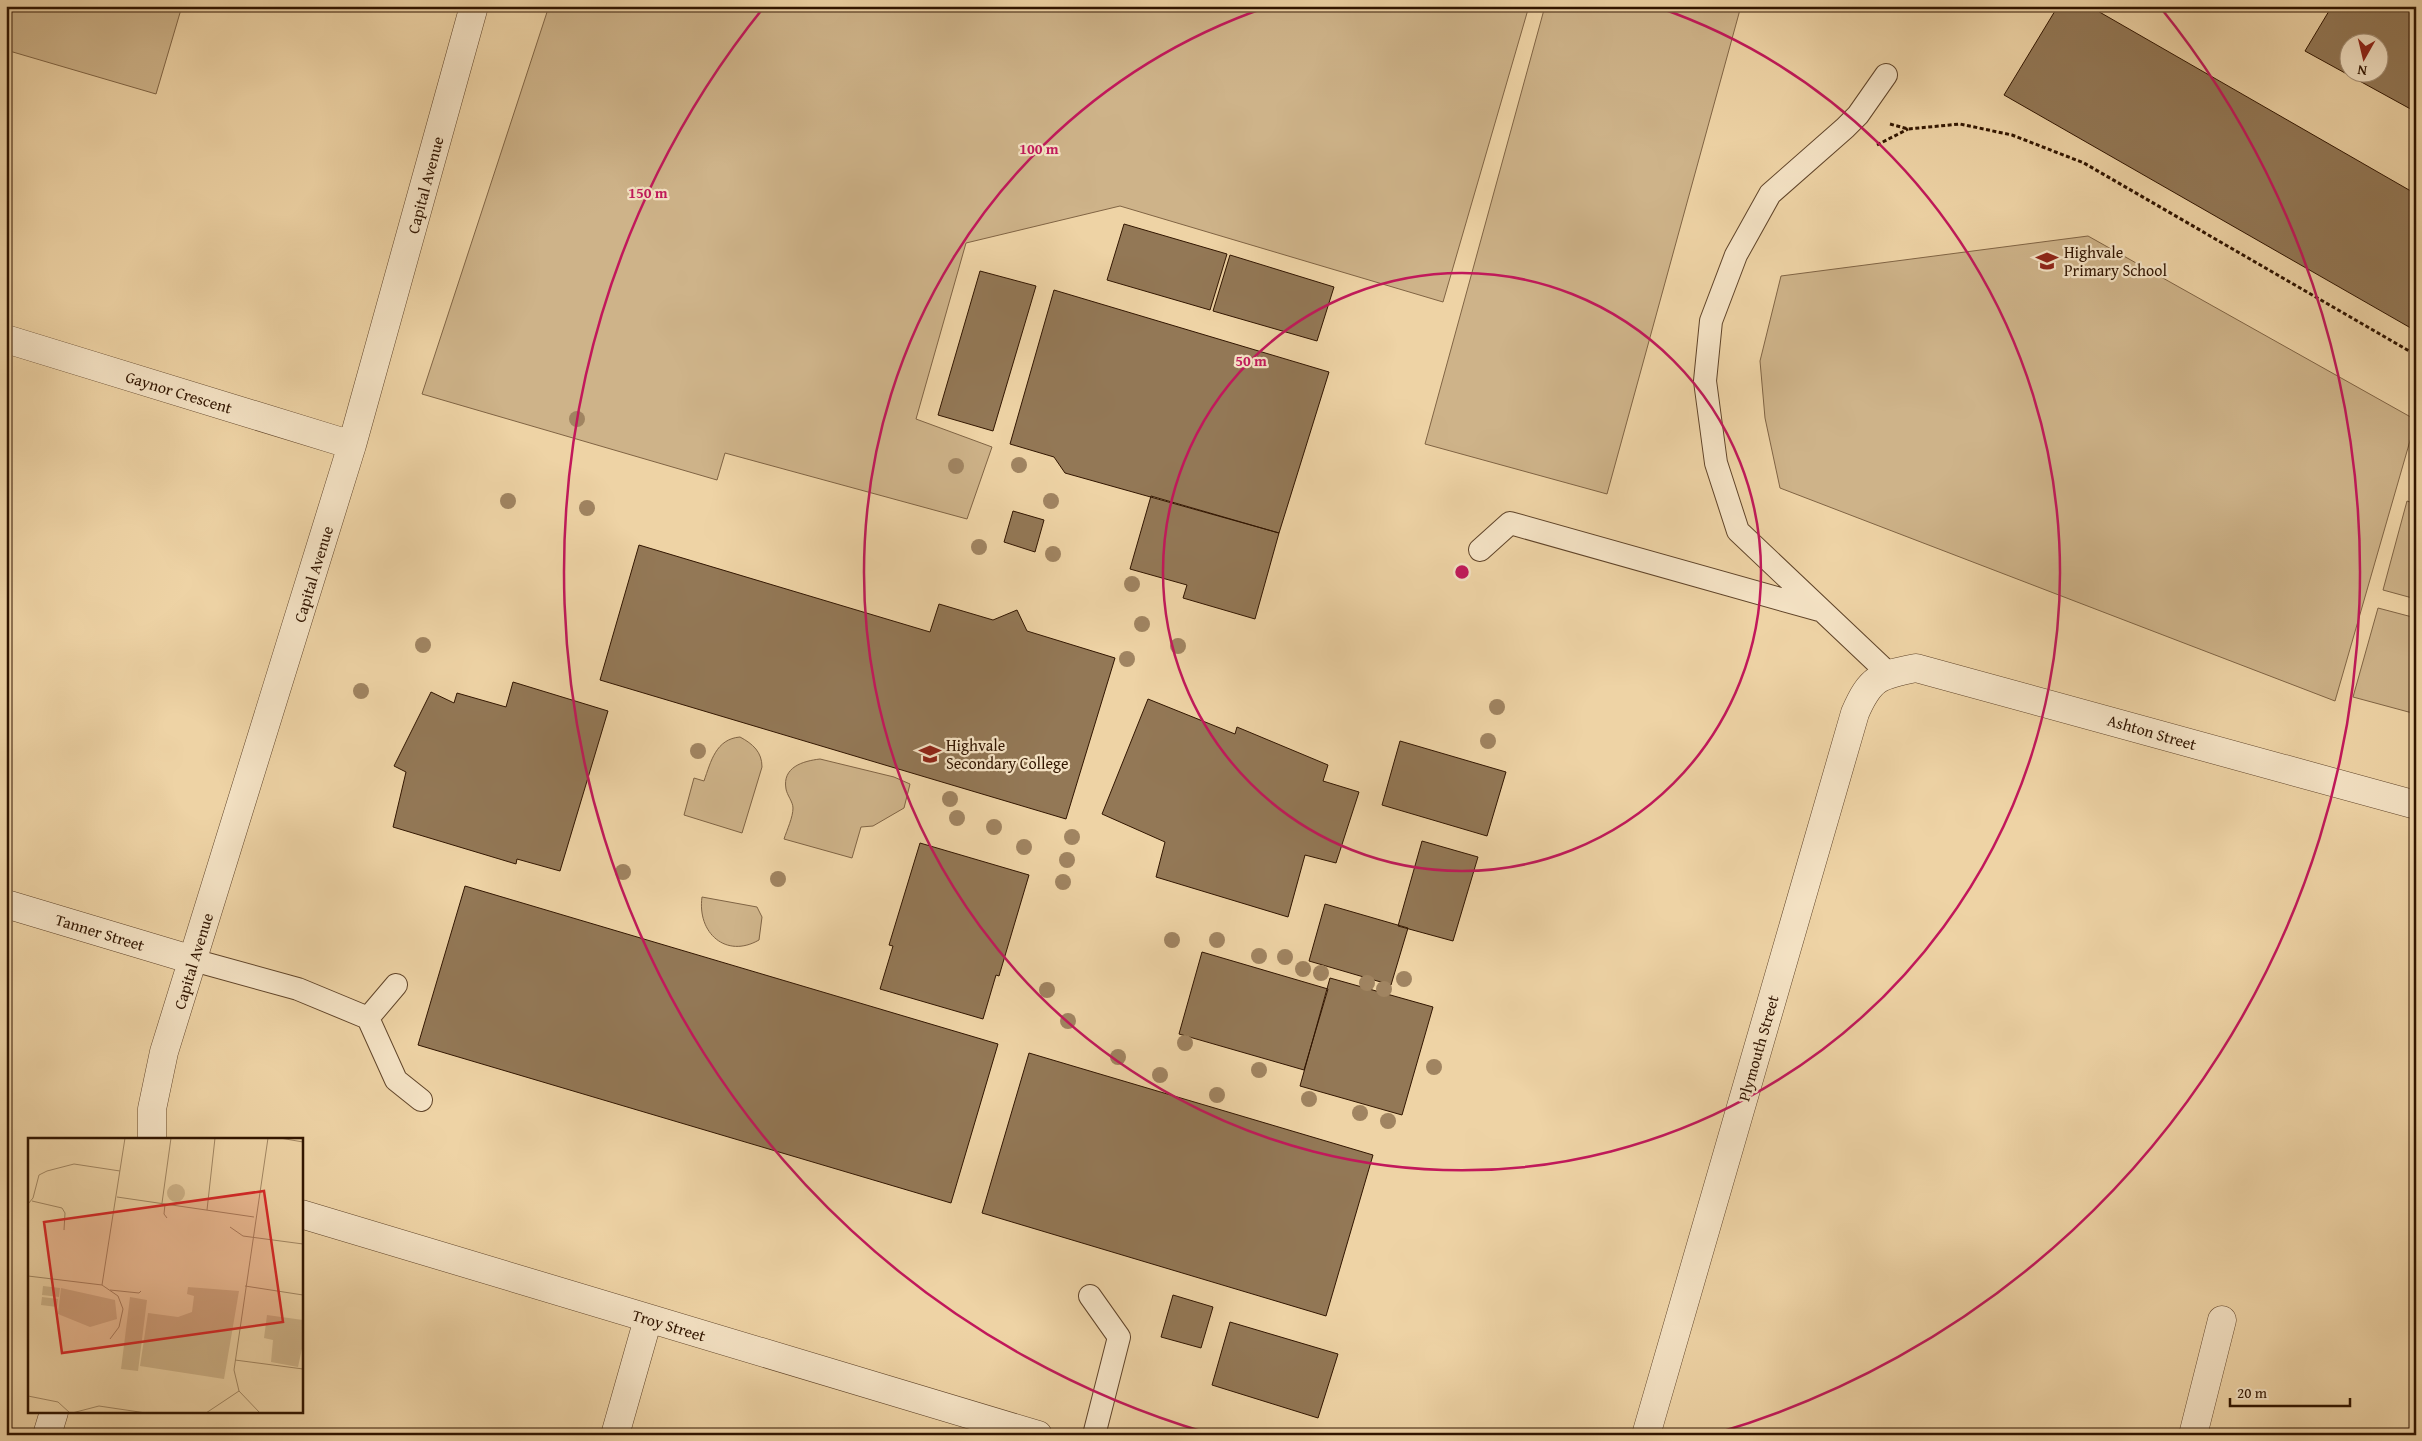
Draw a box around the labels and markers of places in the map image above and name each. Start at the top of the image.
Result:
place label: Highvale Primary School [2064,240,2167,282]
school or university icon: Highvale Primary School [2034,248,2060,274]
centre of rings [1453,563,1471,581]
place label: Highvale Secondary College [946,733,1069,775]
school or university icon: Highvale Secondary College [917,741,943,767]

